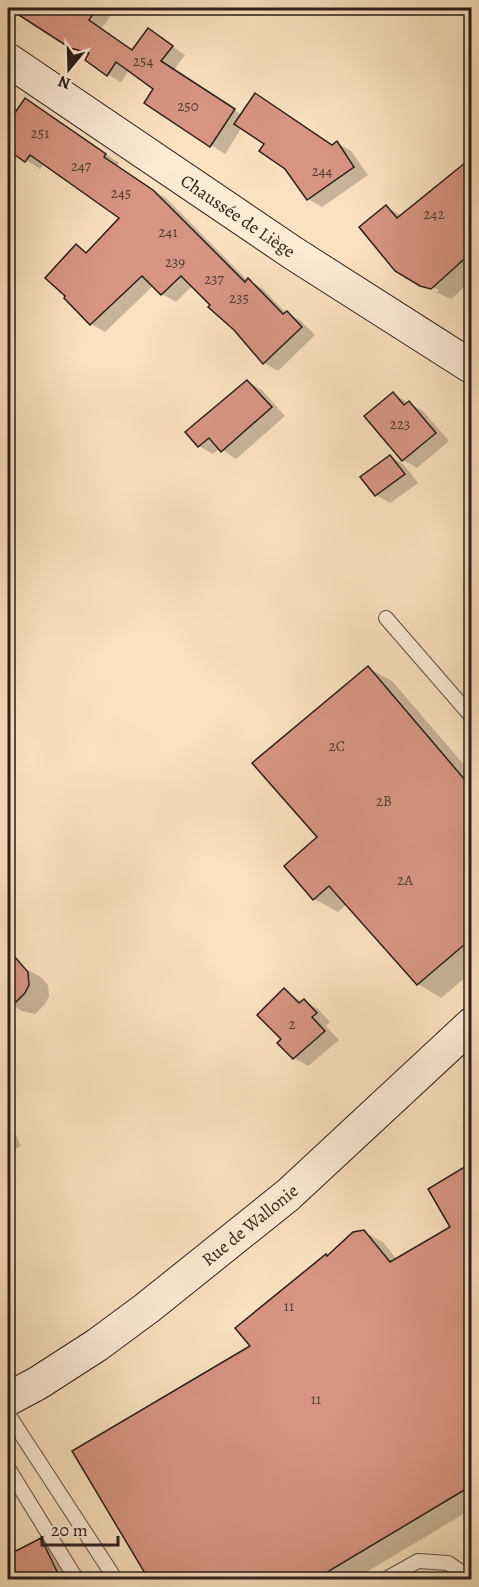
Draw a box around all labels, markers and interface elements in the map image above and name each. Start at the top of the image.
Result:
north arrow [39,39,99,99]
house number: 254 [133,51,153,71]
text: N [55,70,74,95]
house number: 250 [177,96,199,116]
house number: 251 [31,123,49,143]
house number: 247 [71,156,92,176]
house number: 244 [312,161,333,181]
street label: Chaussée de Liège [176,169,300,263]
house number: 245 [111,183,131,203]
house number: 242 [423,204,445,224]
house number: 241 [158,222,178,242]
house number: 239 [165,252,185,272]
house number: 237 [204,269,225,289]
house number: 235 [229,288,249,308]
house number: 223 [390,414,410,434]
house number: 2C [329,736,345,756]
house number: 2B [376,791,392,811]
house number: 2A [397,870,413,890]
house number: 2 [288,1014,296,1034]
street label: Rue de Wallonie [197,1179,303,1271]
house number: 11 [284,1296,294,1316]
house number: 11 [311,1389,321,1409]
scale bar [42,1509,118,1547]
text: 20 m [51,1518,88,1542]

